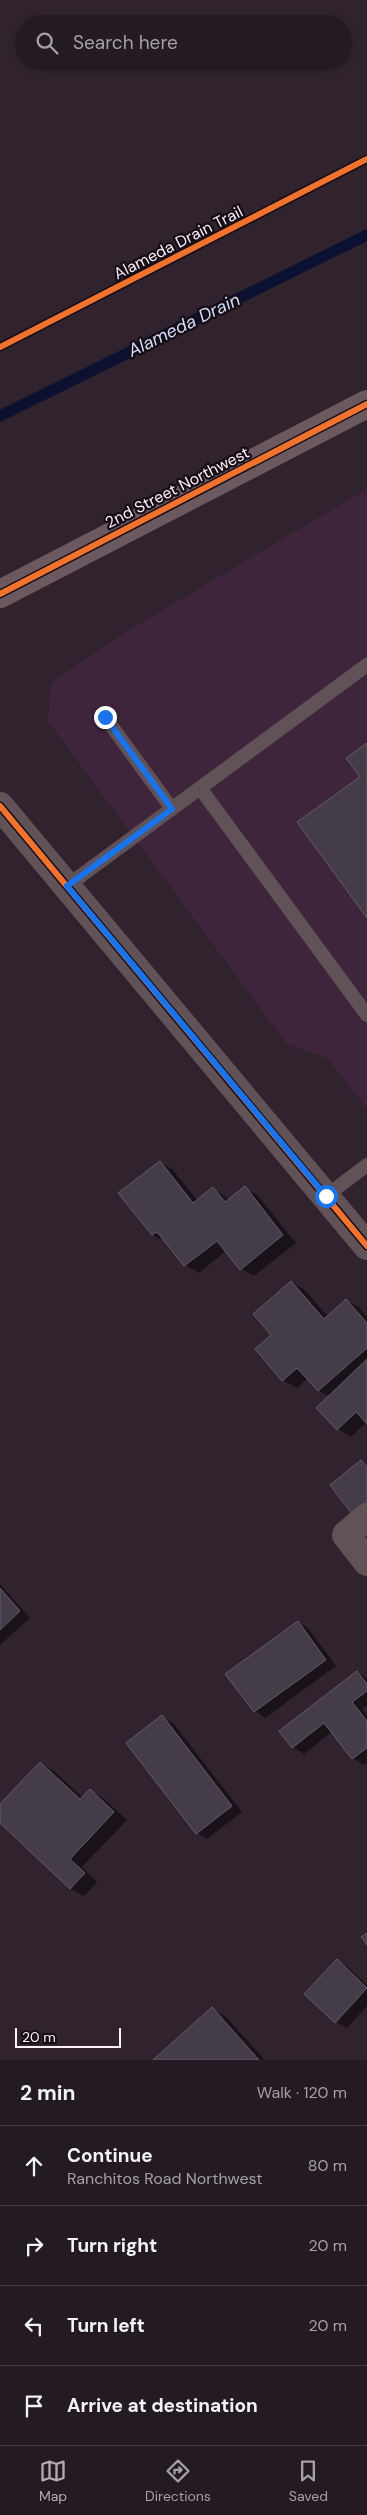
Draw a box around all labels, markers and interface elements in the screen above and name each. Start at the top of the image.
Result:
search box [15,15,352,70]
icon: search [33,29,61,57]
text: Search here [73,30,178,55]
street label: Alameda Drain Trail [110,201,246,284]
water label: Alameda Drain [123,287,244,363]
street label: 2nd Street Northwest [102,442,253,533]
route end [94,706,117,729]
route start [315,1185,338,1208]
scale bar [15,2025,121,2048]
text: 20 m [22,2028,56,2046]
text: 2 min [20,2079,76,2107]
text: Walk · 120 m [257,2082,347,2103]
text: Continue [67,2143,153,2168]
icon: ahead [20,2152,48,2180]
text: 80 m [308,2155,347,2176]
text: Ranchitos Road Northwest [67,2168,263,2189]
icon: right [20,2232,48,2260]
text: Turn right [67,2233,157,2258]
text: 20 m [308,2235,347,2256]
icon: left [20,2312,48,2340]
text: Turn left [67,2313,145,2338]
text: 20 m [308,2315,347,2336]
icon: arrive [20,2392,48,2420]
text: Arrive at destination [67,2393,258,2418]
tab: Map [39,2457,67,2505]
tab: Directions [145,2457,211,2505]
tab: Saved [289,2457,328,2505]

